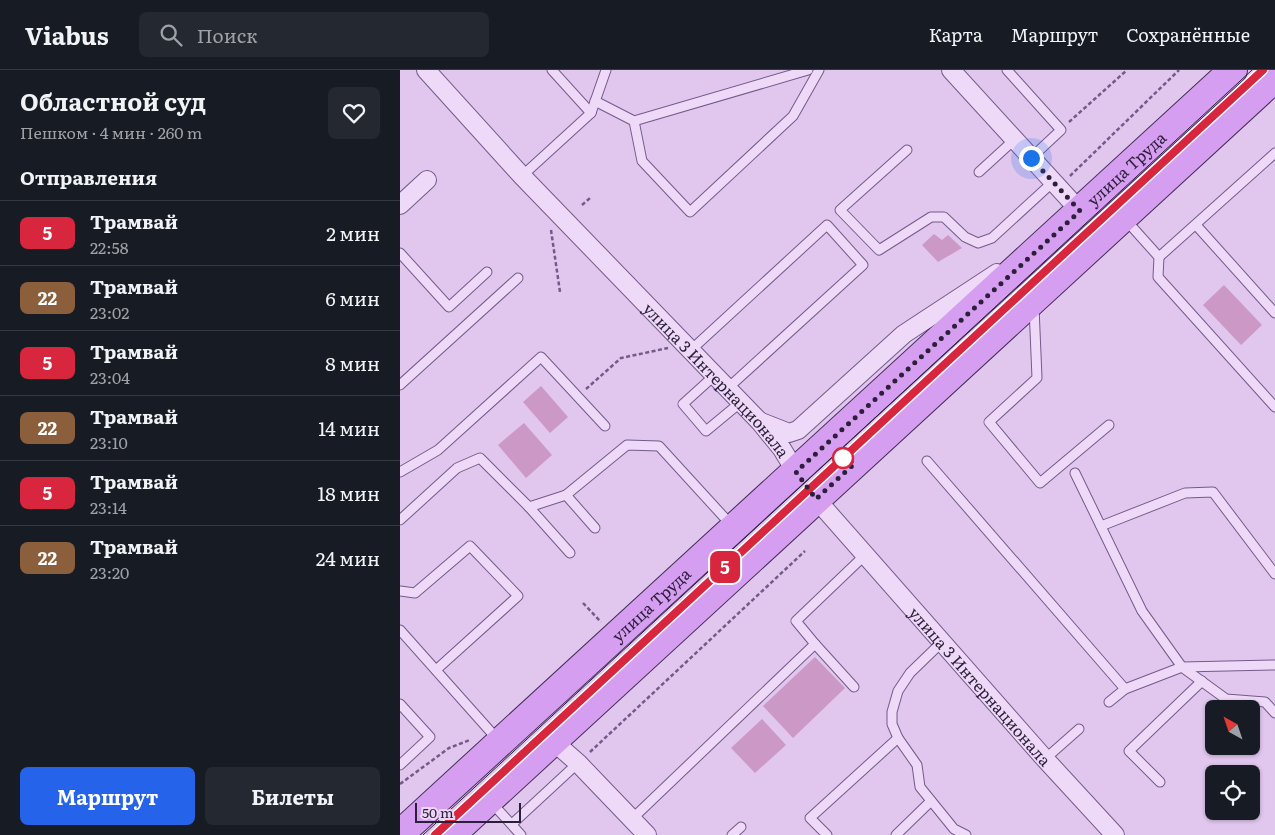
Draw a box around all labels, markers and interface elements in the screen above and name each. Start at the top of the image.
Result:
search box [139,12,489,57]
text: Viabus [25,17,109,52]
icon: search [157,21,185,49]
text: Поиск [197,21,257,49]
text: Карта [929,21,983,48]
text: Маршрут [1011,21,1098,48]
text: Сохранённые [1126,21,1250,48]
text: Областной суд [20,83,206,118]
button: heart [328,87,380,139]
text: Пешком · 4 мин · 260 m [20,120,202,144]
street label: улица Труда [1081,125,1171,211]
your location [1019,146,1044,171]
text: Отправления [20,163,157,191]
text: Трамвай [90,207,178,235]
text: 5 [43,219,52,246]
text: 2 мин [326,219,380,247]
text: 22:58 [90,235,129,259]
text: Трамвай [90,272,178,300]
text: 22 [38,284,57,311]
text: 6 мин [326,284,380,312]
street label: улица 3 Интернационала [638,297,796,462]
text: 23:02 [90,300,129,324]
text: Трамвай [90,337,178,365]
text: 5 [43,349,52,376]
text: 8 мин [325,349,380,377]
text: 23:04 [90,365,130,389]
text: Трамвай [90,402,178,430]
text: 22 [38,414,57,441]
text: 14 мин [318,414,380,442]
text: 23:10 [90,430,128,454]
unlabelled marker [832,447,854,469]
text: Трамвай [90,467,178,495]
text: 5 [43,479,52,506]
text: 18 мин [318,479,380,507]
text: 23:14 [90,495,127,519]
text: Трамвай [90,532,178,560]
text: 22 [38,544,57,571]
text: 24 мин [316,544,380,572]
line badge: 5 [709,551,741,583]
text: 5 [720,553,730,580]
text: 23:20 [90,560,129,584]
street label: улица Труда [606,561,696,647]
street label: улица 3 Интернационала [904,601,1058,771]
north arrow [1205,700,1260,755]
map controls [1205,700,1260,820]
button: locate [1205,765,1260,820]
button: Маршрут [20,767,195,825]
button: Билеты [205,767,380,825]
scale bar [415,800,521,823]
text: 50 m [422,802,454,822]

